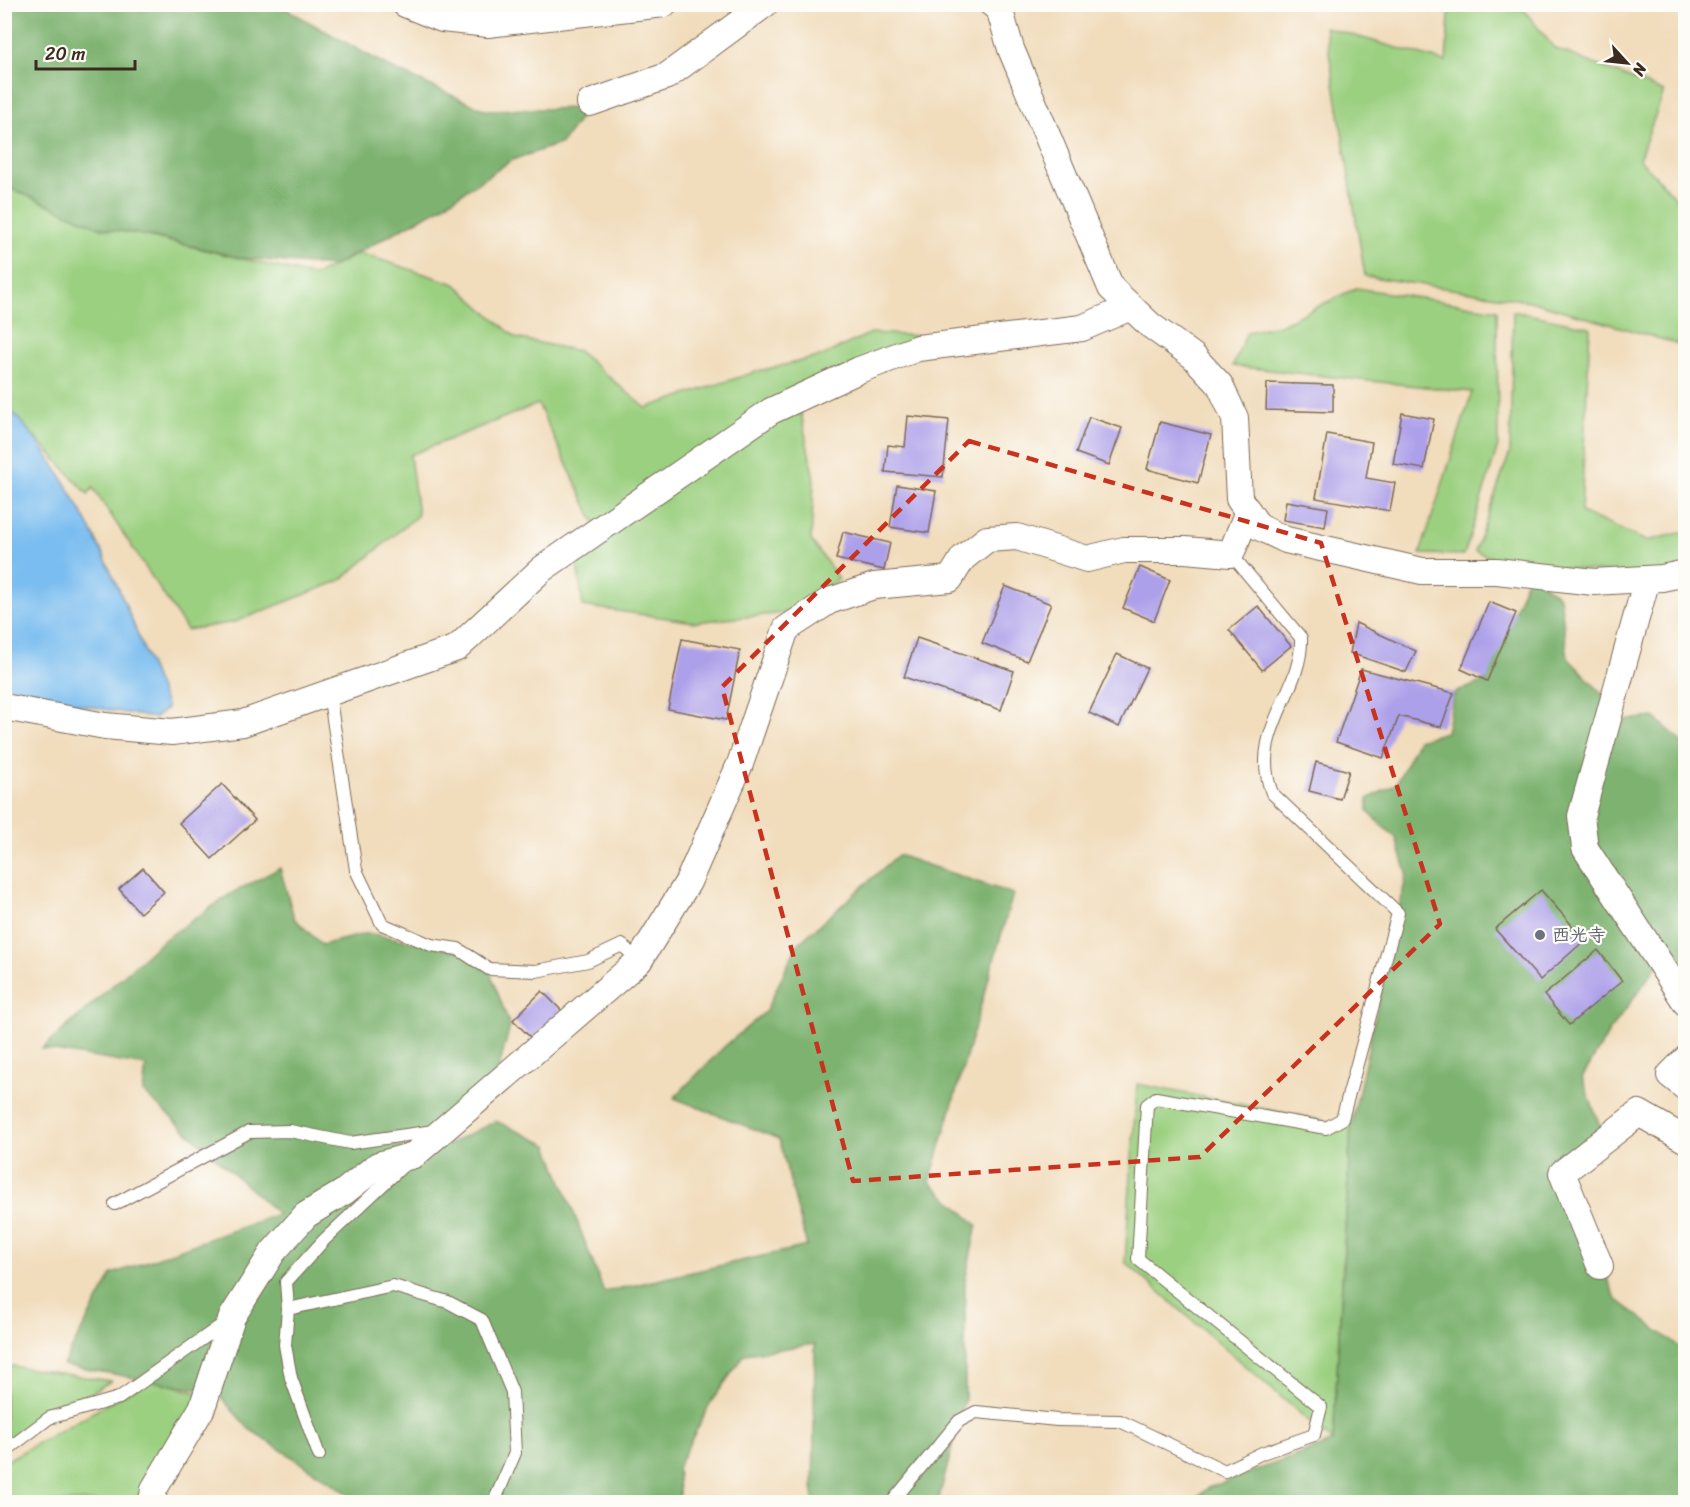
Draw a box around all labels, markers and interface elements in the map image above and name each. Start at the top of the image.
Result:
scale bar [36,33,135,71]
north arrow [1597,33,1657,93]
text: 20 m [45,38,85,70]
text: N [1624,57,1656,82]
place label: 西光寺 [1552,919,1606,951]
marker: 西光寺 [1533,928,1547,942]

